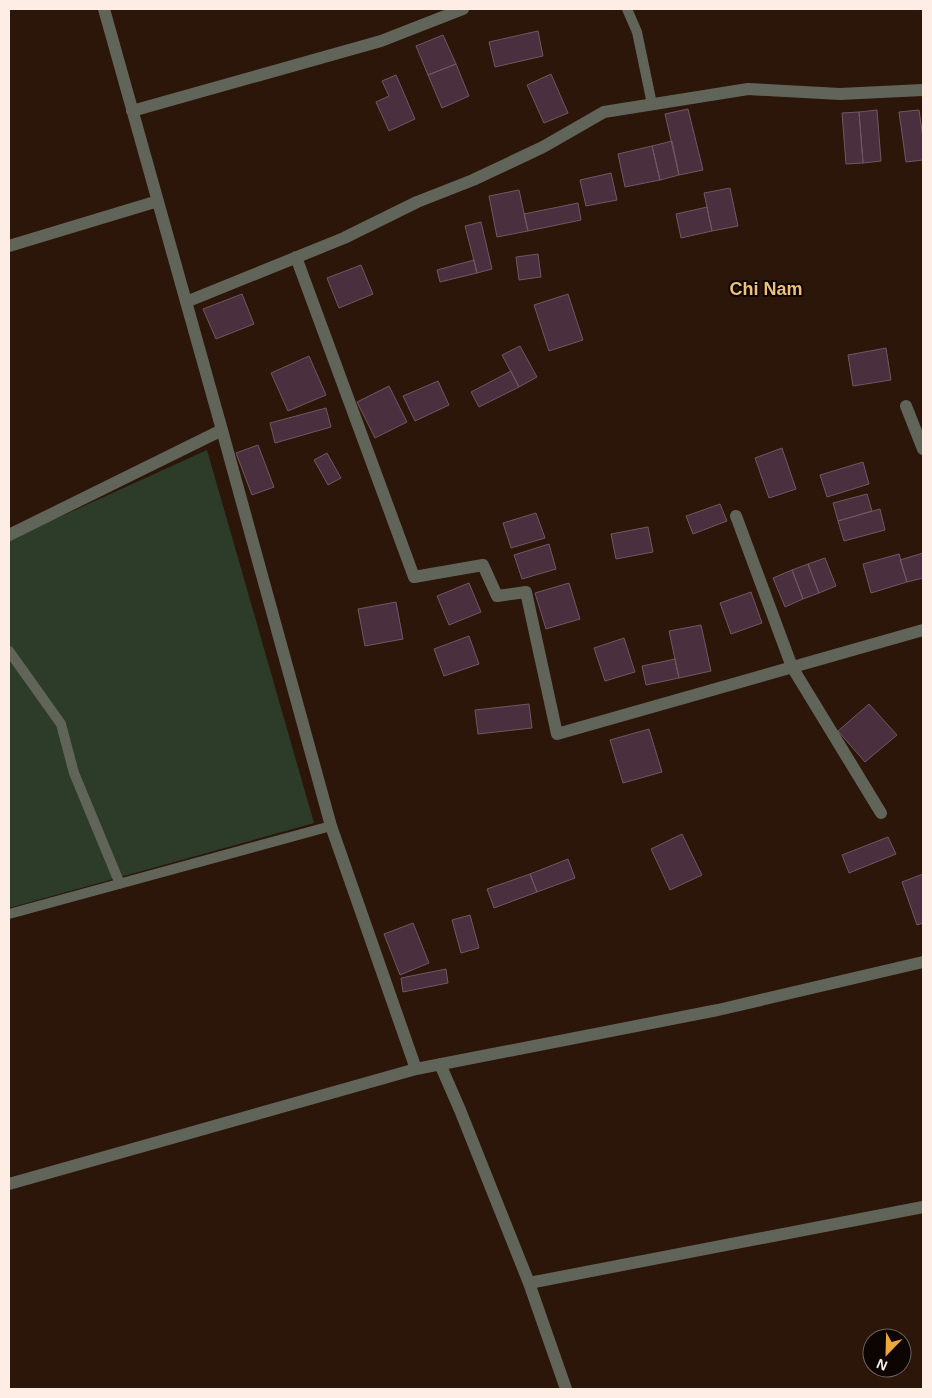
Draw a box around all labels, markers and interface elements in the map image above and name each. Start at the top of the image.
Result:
district label: Chi Nam [729,279,803,299]
north arrow [862,1328,912,1378]
text: N [874,1356,890,1374]

